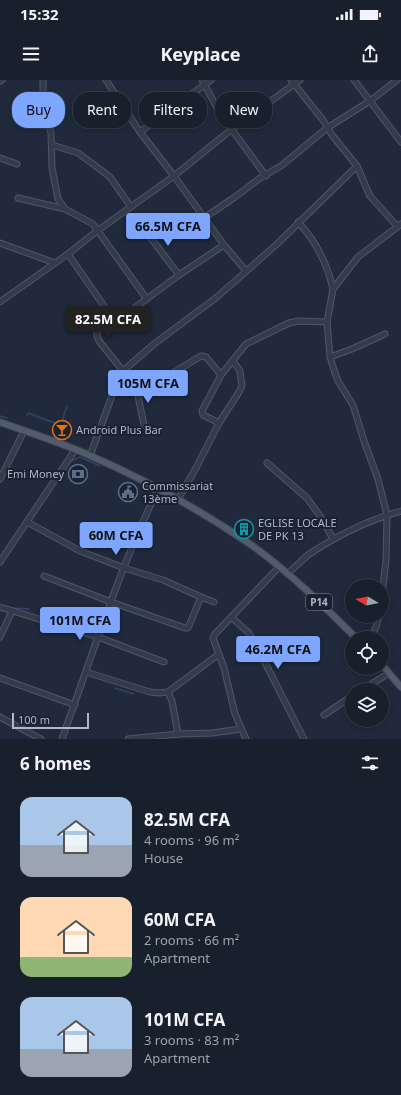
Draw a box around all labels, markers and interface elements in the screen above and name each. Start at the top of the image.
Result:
text: 15:32 [20,4,59,24]
text: Keyplace [160,42,241,66]
icon: menu [20,43,42,65]
icon: share [359,43,381,65]
chip: Buy [12,92,65,128]
chip: Rent [73,92,131,128]
chip: Filters [139,92,207,128]
chip: New [215,92,272,128]
pin: 66.5M CFA [122,213,214,247]
text: 66.5M CFA [135,217,201,235]
pin: 82.5M CFA [62,306,154,340]
text: 82.5M CFA [75,310,141,328]
pin: 105M CFA [107,370,189,404]
text: 105M CFA [117,374,179,392]
bar icon: Android Plus Bar [51,419,73,441]
place label: Android Plus Bar [76,422,163,437]
bank icon: Emi Money [67,463,89,485]
place label: Emi Money [7,466,64,481]
place label: Commissariat 13ème [142,478,213,506]
public building icon: Commissariat 13ème [117,481,139,503]
place label: EGLISE LOCALE DE PK 13 [258,515,337,543]
building icon: EGLISE LOCALE DE PK 13 [233,518,255,540]
pin: 60M CFA [79,522,153,556]
text: 60M CFA [89,526,143,544]
north arrow [345,579,389,623]
map controls [345,579,389,727]
road number: P14 [306,594,332,610]
pin: 101M CFA [39,607,121,641]
text: 101M CFA [49,611,111,629]
button: locate [345,631,389,675]
pin: 46.2M CFA [232,636,324,670]
text: 46.2M CFA [245,640,311,658]
button: layers [345,683,389,727]
scale bar [12,711,89,730]
text: 100 m [18,712,50,727]
text: 6 homes [20,752,91,775]
icon: filters [359,752,381,774]
text: 82.5M CFA [144,808,230,831]
icon: home [52,813,100,861]
text: 4 rooms · 96 m² [144,831,239,849]
text: House [144,849,183,867]
text: 60M CFA [144,908,216,931]
icon: home [52,913,100,961]
text: 2 rooms · 66 m² [144,931,239,949]
text: Apartment [144,949,210,967]
text: 101M CFA [144,1008,225,1031]
icon: home [52,1013,100,1061]
text: 3 rooms · 83 m² [144,1031,239,1049]
text: Apartment [144,1049,210,1067]

